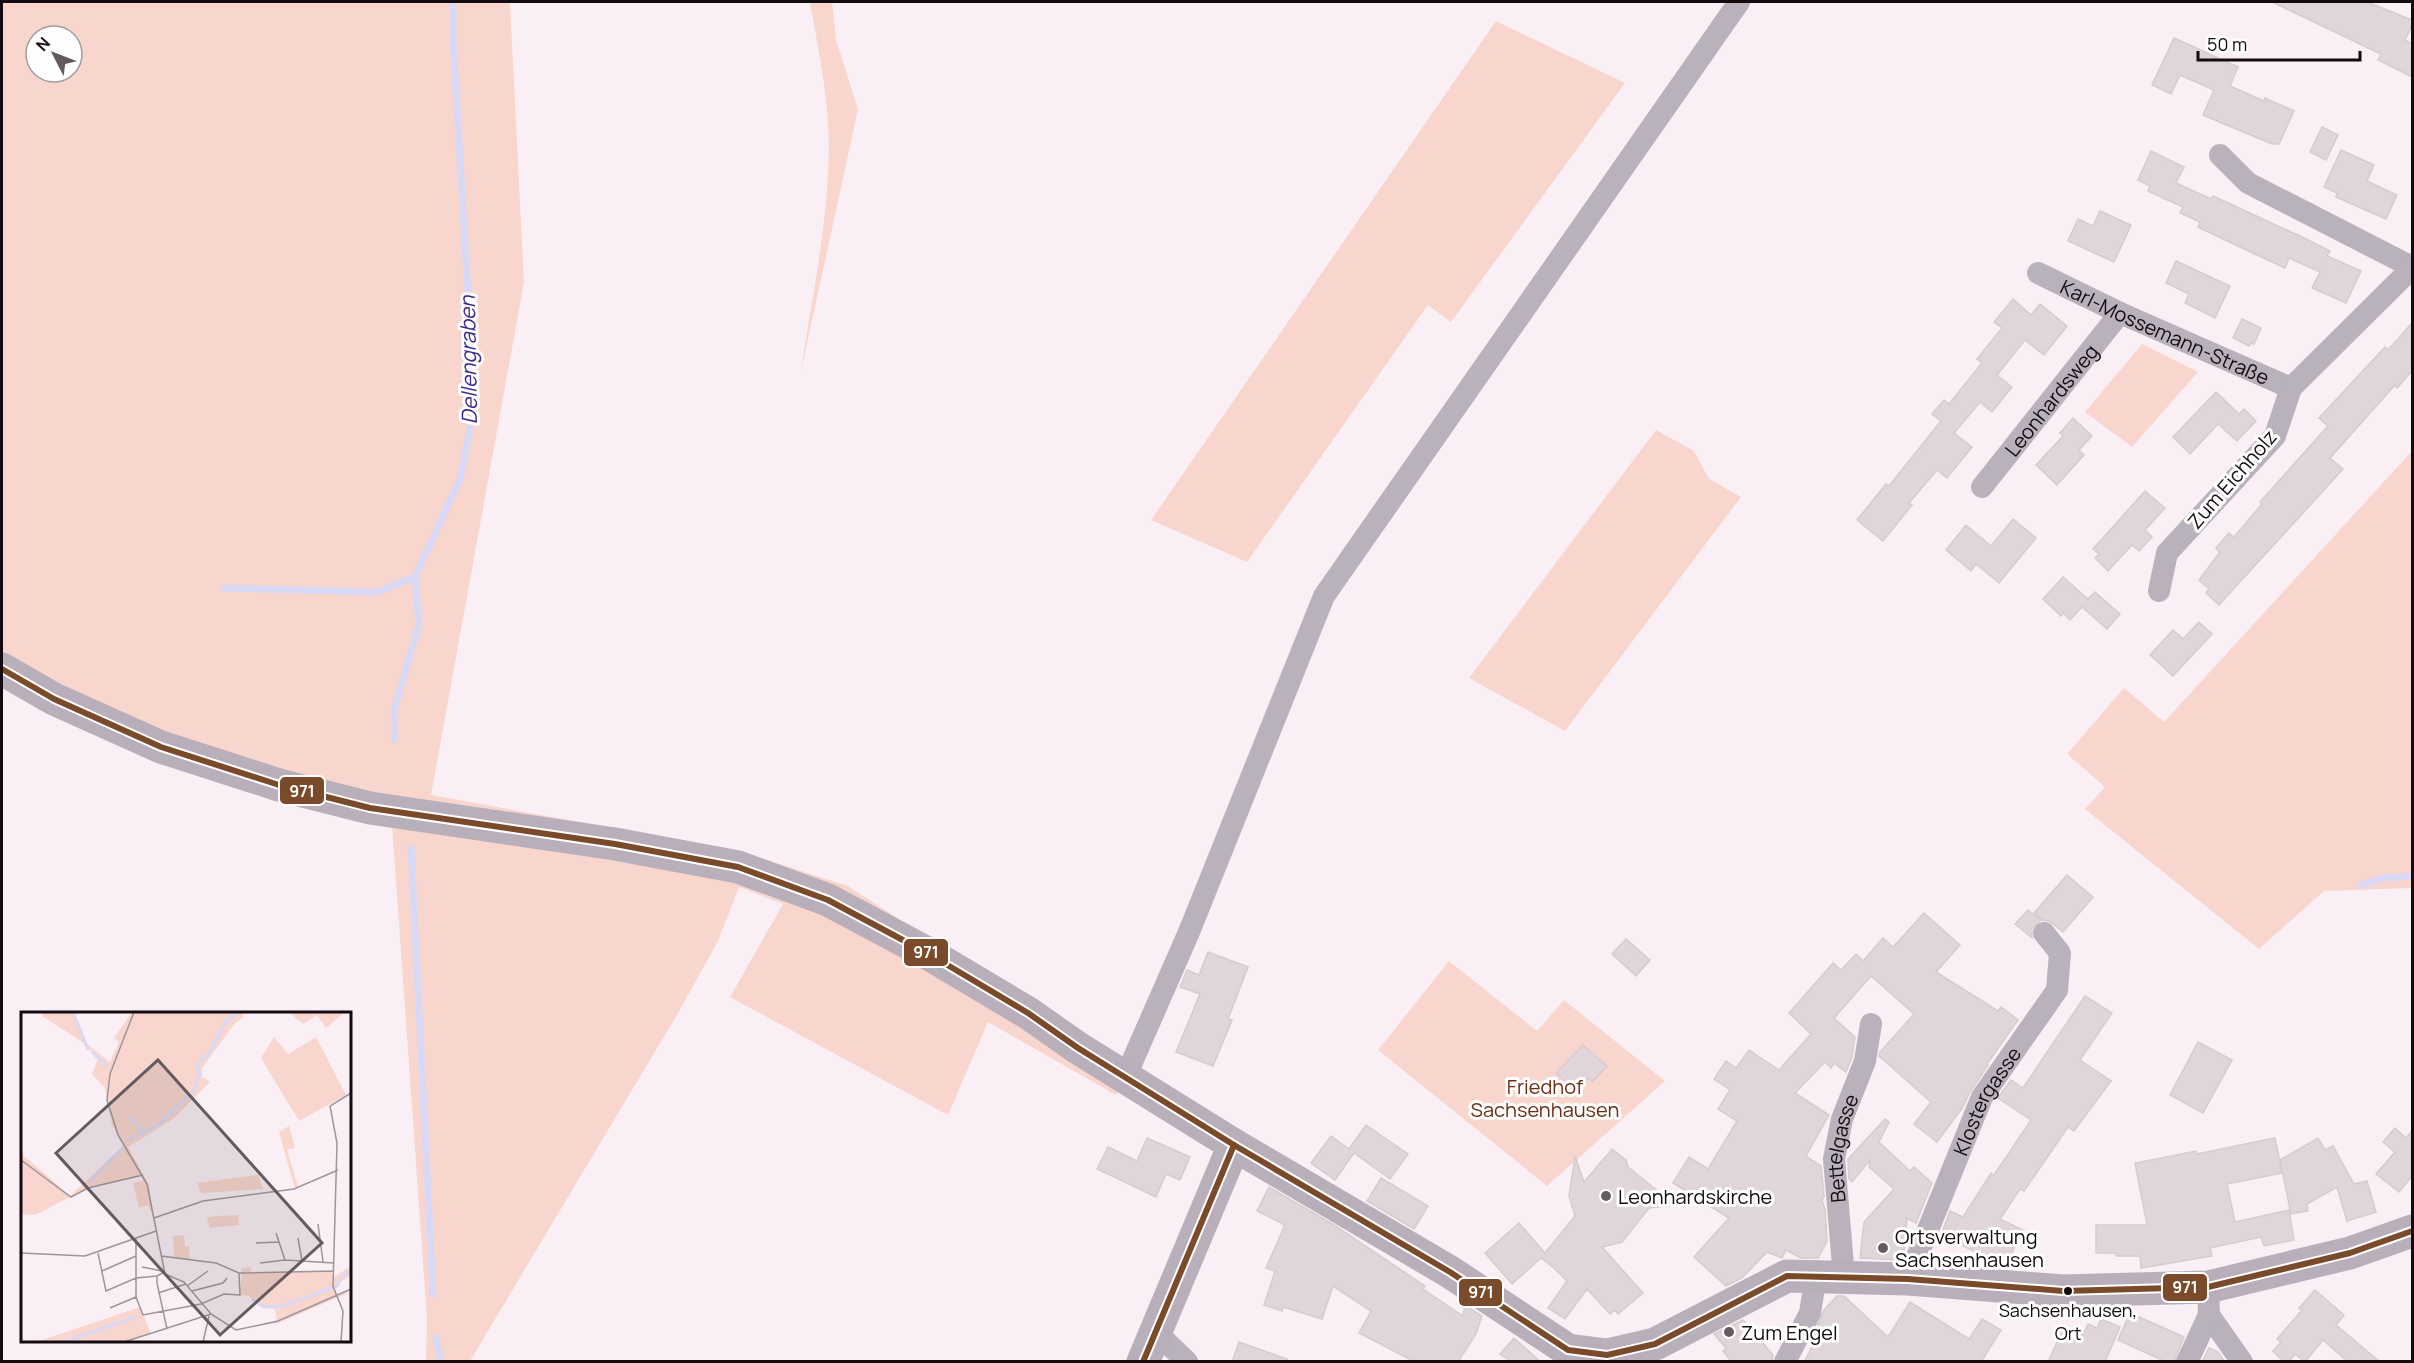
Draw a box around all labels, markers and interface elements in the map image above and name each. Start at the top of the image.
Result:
north arrow [24,24,84,84]
scale bar [2198,24,2360,62]
text: N [31,32,55,56]
text: 50 m [2207,32,2247,56]
street label: Karl-Mossemann-Straße [2056,273,2274,390]
water label: Dellengraben [453,294,483,425]
street label: Leonhardsweg [1998,338,2104,462]
street label: Zum Eichholz [2181,424,2283,534]
line badge: 971 [279,776,325,805]
text: 971 [289,780,315,802]
line badge: 971 [903,938,949,967]
text: 971 [913,941,939,963]
inset map [21,1012,351,1342]
street label: Klostergasse [1946,1041,2027,1159]
park label: Friedhof Sachsenhausen [1471,1073,1619,1123]
street label: Bettelgasse [1820,1090,1864,1204]
place label: Leonhardskirche [1618,1183,1772,1210]
marker: Leonhardskirche [1599,1189,1613,1203]
place label: Ortsverwaltung Sachsenhausen [1895,1223,2044,1273]
marker: Ortsverwaltung Sachsenhausen [1876,1241,1890,1255]
line badge: 971 [2162,1273,2208,1302]
text: 971 [2172,1276,2198,1298]
line badge: 971 [1458,1278,1503,1307]
text: 971 [1468,1281,1494,1303]
marker: Sachsenhausen, Ort [2062,1285,2074,1297]
place label: Sachsenhausen, Ort [1999,1298,2137,1345]
place label: Zum Engel [1741,1319,1838,1346]
marker: Zum Engel [1722,1325,1736,1339]

